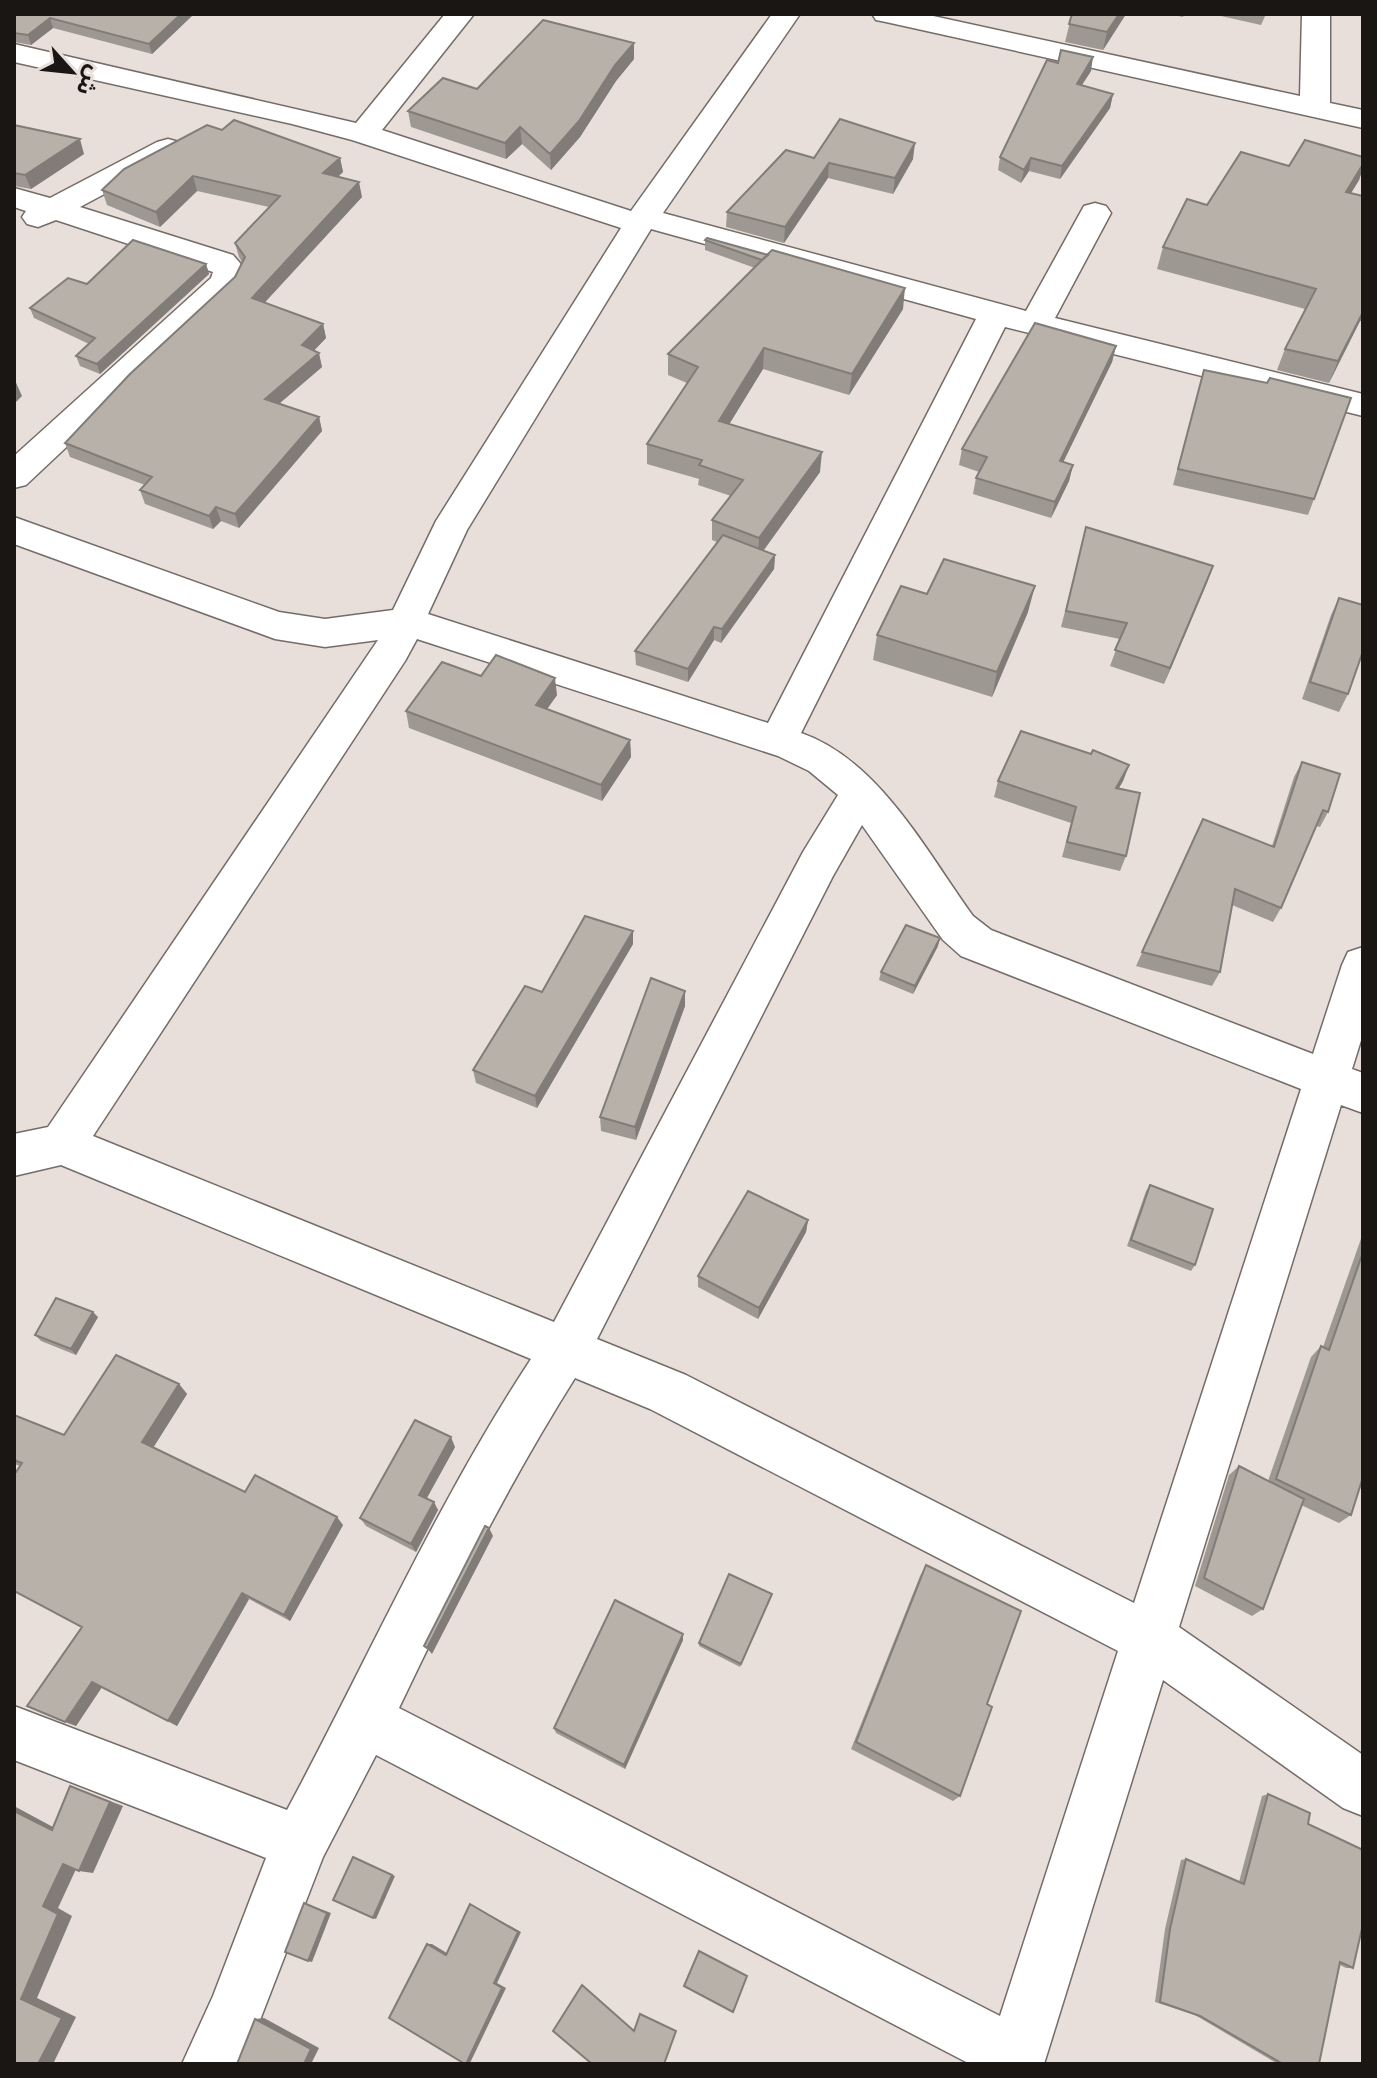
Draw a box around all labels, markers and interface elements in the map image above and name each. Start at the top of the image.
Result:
north arrow [32,32,112,112]
text: ش [71,61,108,100]

